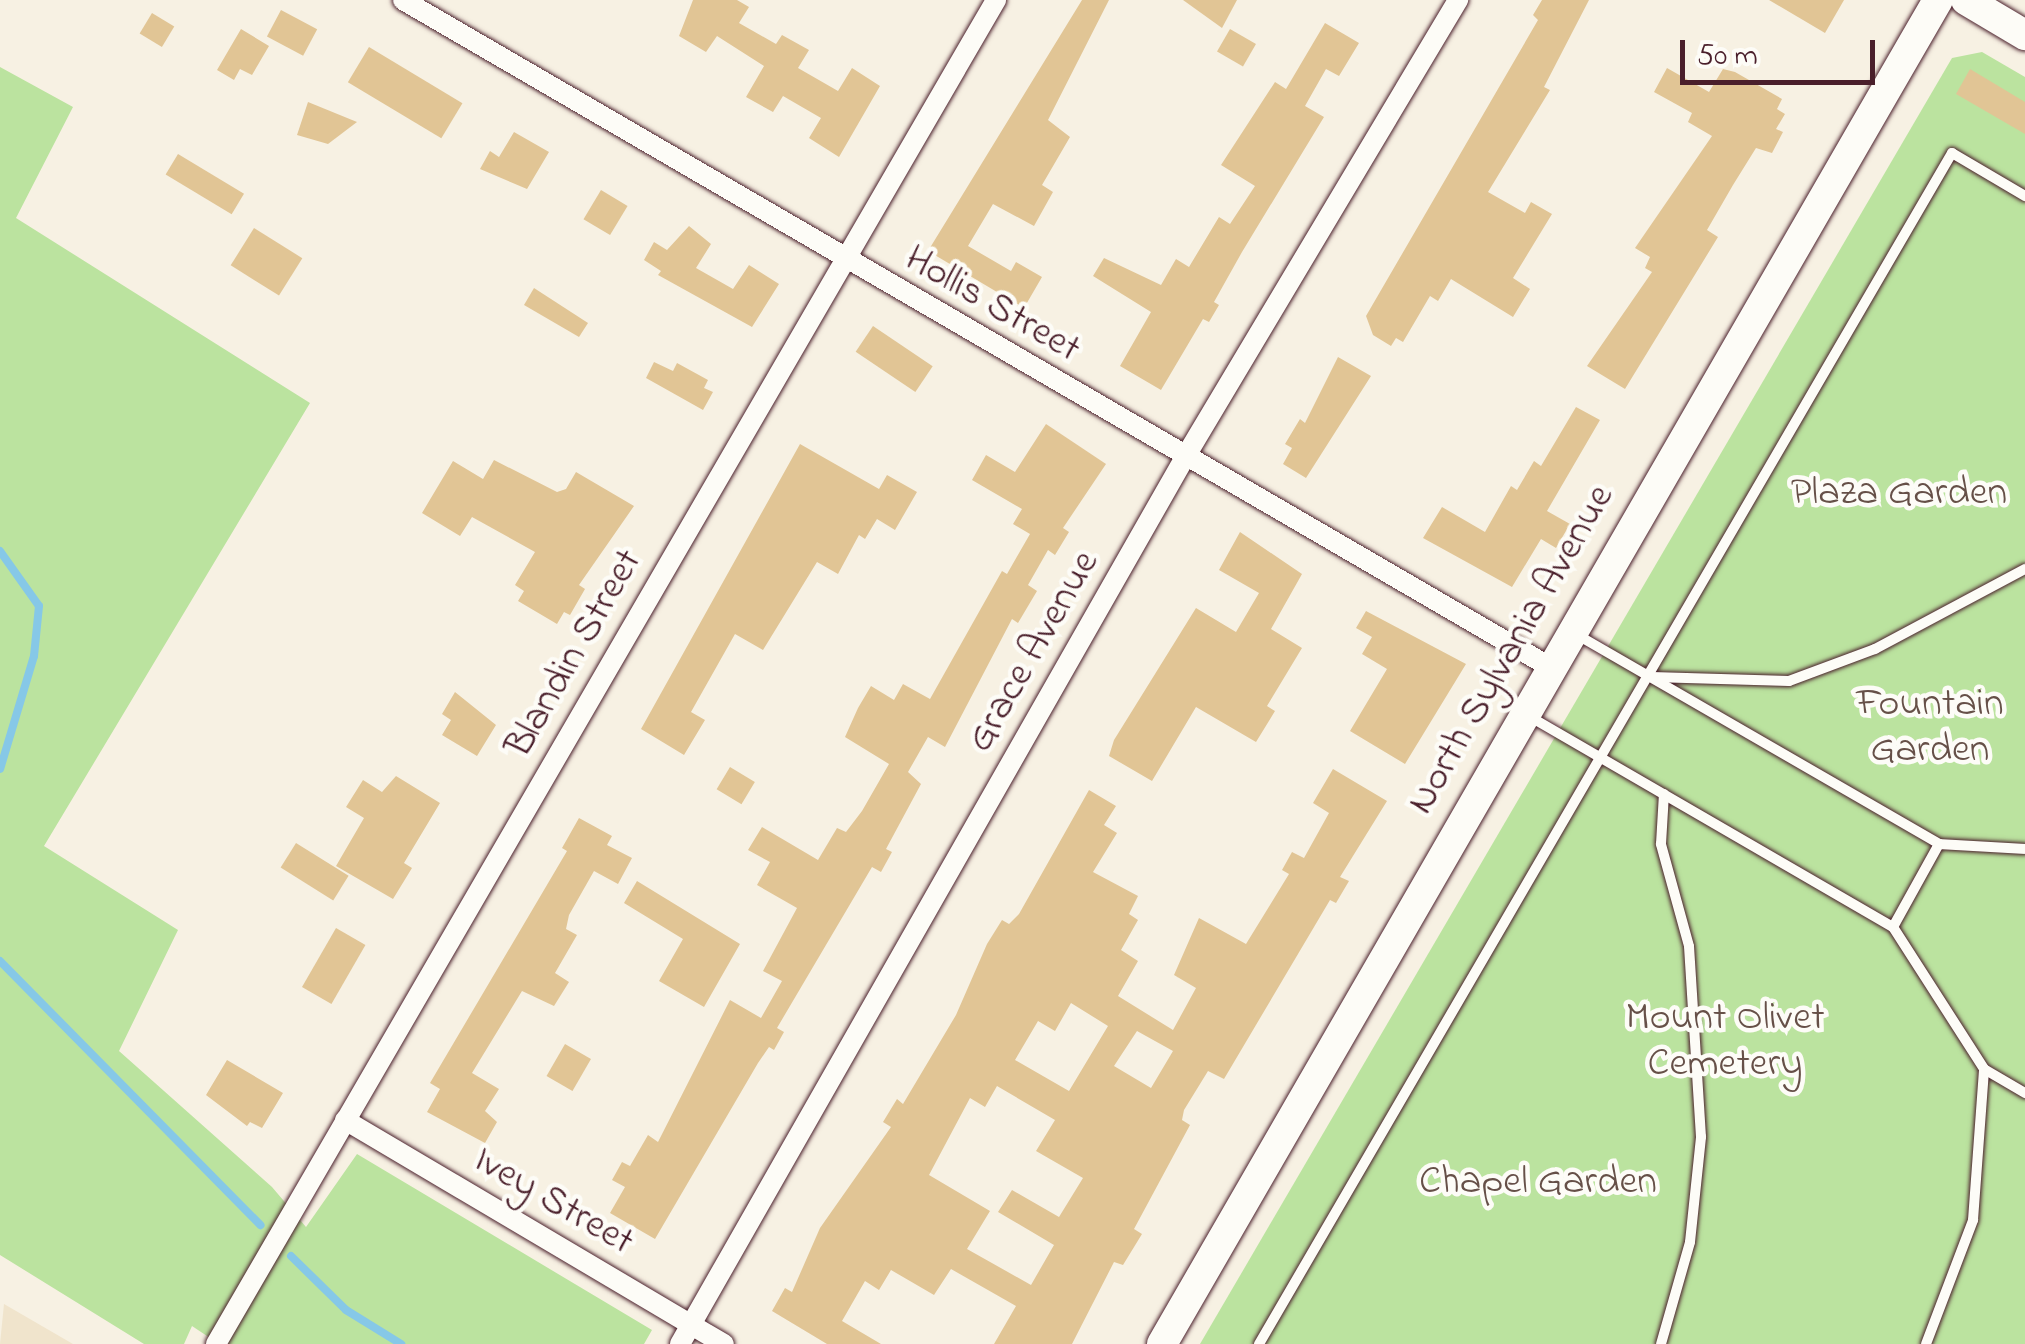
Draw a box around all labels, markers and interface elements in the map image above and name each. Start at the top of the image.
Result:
scale bar [1685,20,1880,82]
text: 50 m [1697,35,1758,79]
street label: Hollis Street [896,236,1088,374]
park label: Plaza Garden [1791,470,2007,518]
street label: North Sylvania Avenue [1398,477,1626,823]
street label: Blandin Street [496,541,654,767]
street label: Grace Avenue [957,543,1111,761]
park label: Fountain Garden [1856,681,2004,775]
park label: Mount Olivet Cemetery [1625,995,1825,1089]
street label: Ivey Street [464,1137,642,1267]
park label: Chapel Garden [1419,1159,1657,1207]

